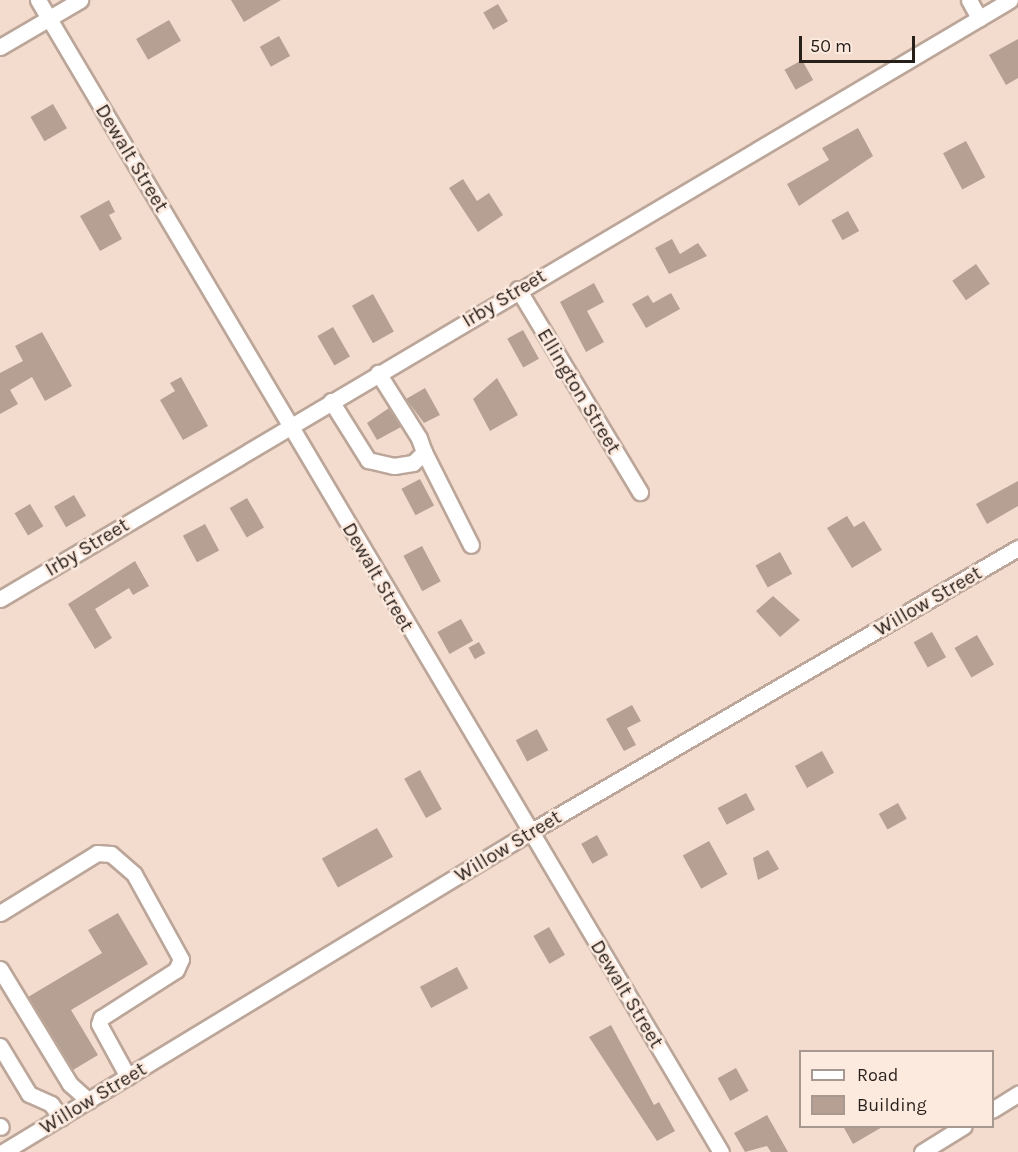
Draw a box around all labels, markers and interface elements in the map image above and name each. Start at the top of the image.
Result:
scale bar [802,24,918,62]
text: 50 m [810,35,852,57]
street label: Dewalt Street [90,100,174,216]
street label: Irby Street [458,264,550,332]
street label: Ellington Street [532,324,626,458]
street label: Irby Street [41,513,133,581]
street label: Dewalt Street [337,518,419,636]
street label: Willow Street [870,561,986,641]
street label: Willow Street [450,805,566,887]
street label: Dewalt Street [585,936,669,1052]
legend [799,1050,994,1128]
street label: Willow Street [35,1057,151,1139]
text: Road [857,1064,898,1086]
text: Building [857,1094,927,1116]

